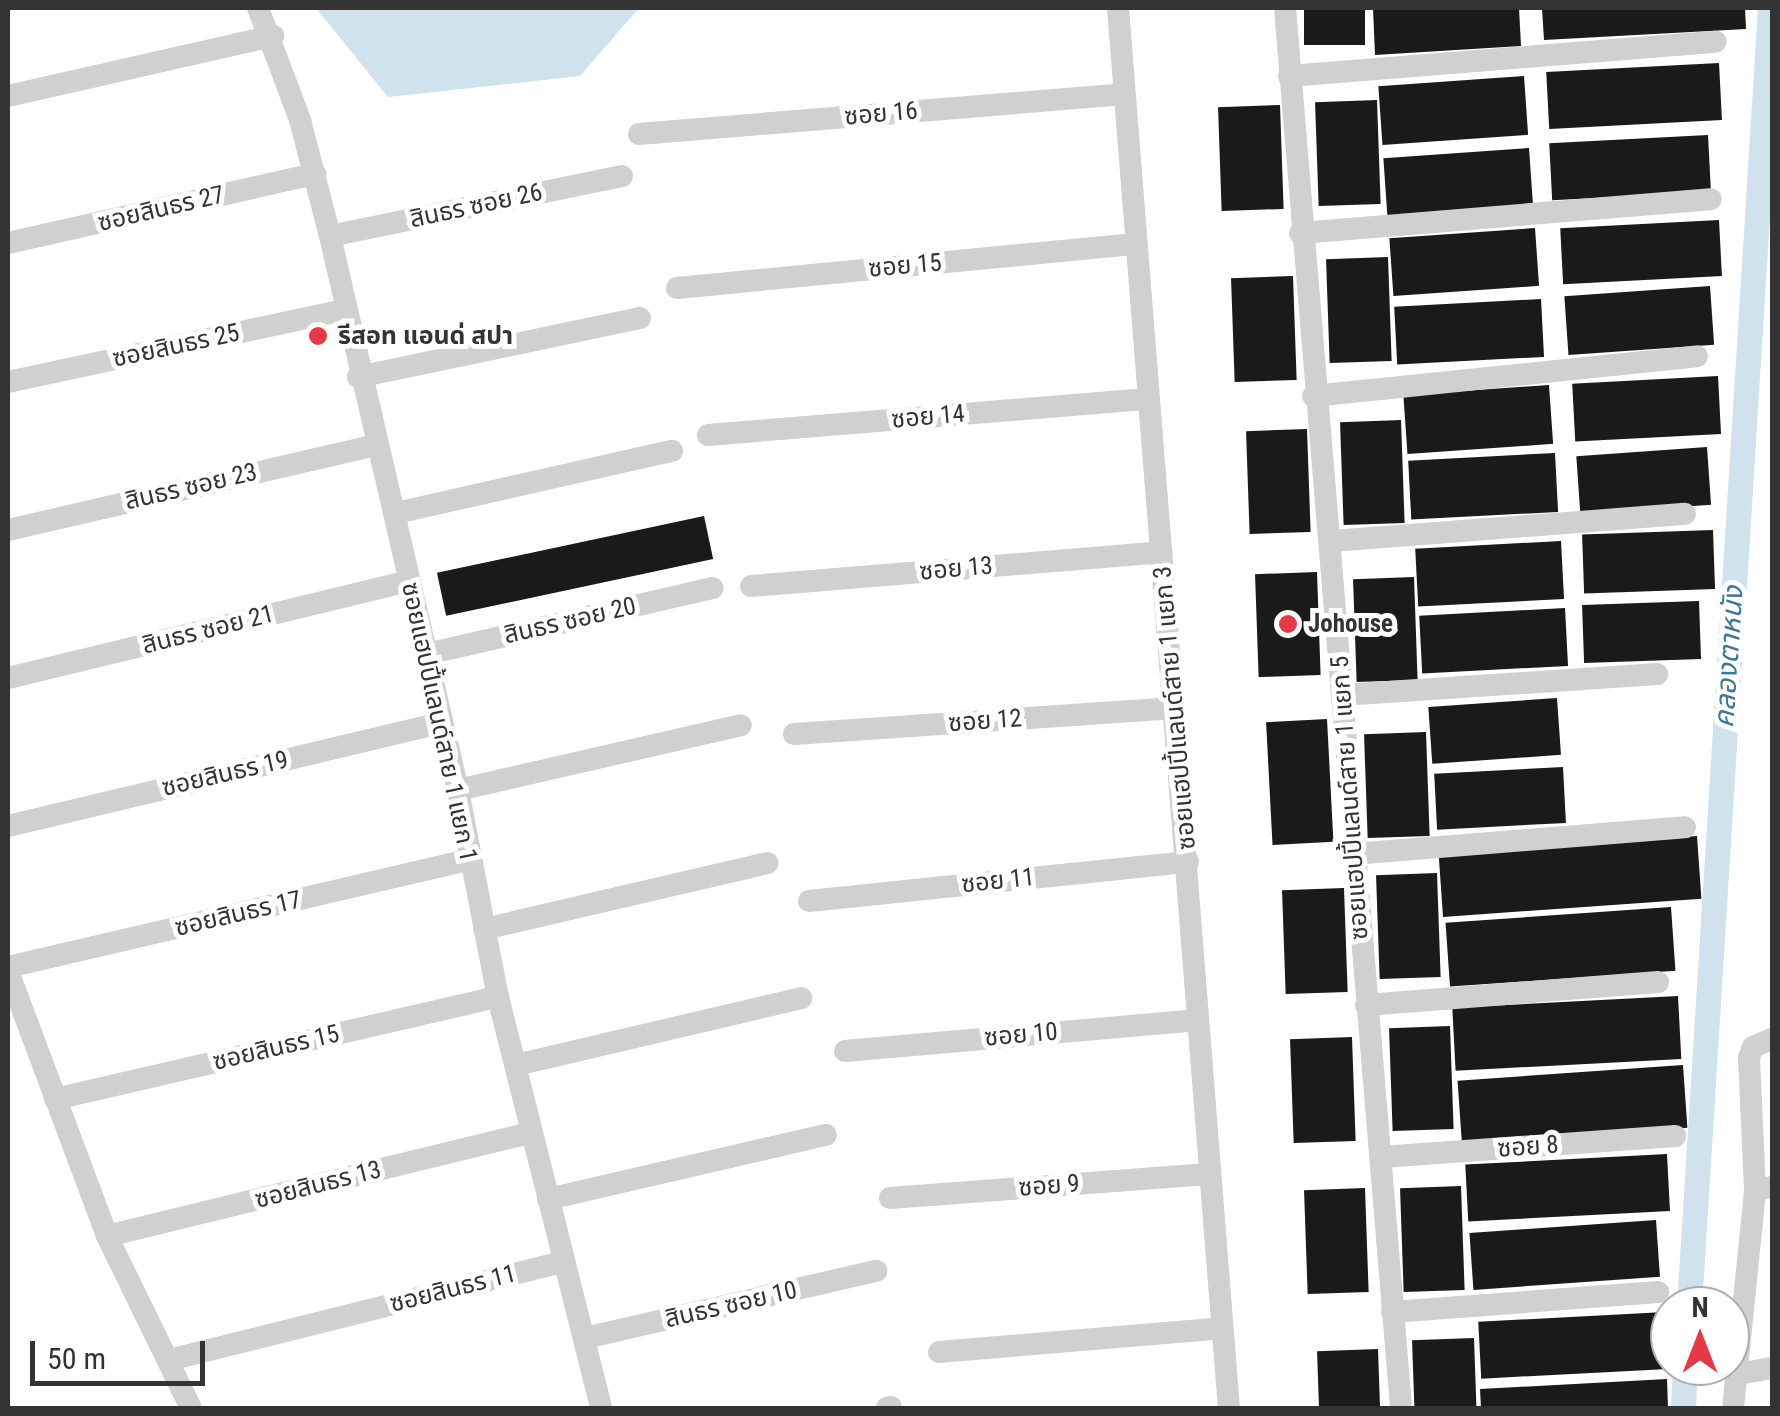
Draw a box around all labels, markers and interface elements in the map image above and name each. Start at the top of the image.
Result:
street label: ซอย 16 [843,96,919,132]
street label: สินธร ซอย 26 [407,177,545,235]
street label: ซอยสินธร 27 [95,180,227,238]
street label: ซอย 15 [867,248,943,284]
street label: ซอยสินธร 25 [110,318,242,374]
place label: รีสอท แอนด่ สปา [338,321,513,351]
marker: รีสอท แอนด่ สปา [307,325,329,347]
street label: ซอย 14 [890,399,966,435]
street label: สินธร ซอย 23 [122,457,260,517]
street label: ซอย 13 [918,551,994,587]
street label: ซอยแฮปปี้แลนด์สาย 1 แยก 3 [1148,565,1202,851]
street label: ซอยแฮปปี้แลนด์สาย 1 แยก 1 [395,580,483,864]
water label: คลองตาหนัง [1707,585,1751,729]
street label: สินธร ซอย 20 [501,591,639,651]
street label: สินธร ซอย 21 [139,599,277,661]
place label: Johouse [1308,609,1393,639]
marker: Johouse [1277,613,1299,635]
street label: ซอยแฮปปี้แลนด์สาย 1 แยก 5 [1325,655,1375,941]
street label: ซอย 12 [947,703,1023,739]
street label: ซอยสินธร 19 [159,745,291,803]
street label: ซอย 11 [960,862,1036,900]
street label: ซอยสินธร 17 [172,885,304,943]
street label: ซอย 10 [983,1017,1059,1053]
street label: ซอยสินธร 15 [210,1019,342,1077]
street label: ซอย 8 [1496,1130,1560,1164]
street label: ซอยสินธร 13 [252,1155,384,1215]
street label: ซอย 9 [1017,1169,1081,1203]
street label: ซอยสินธร 11 [387,1259,519,1319]
street label: สินธร ซอย 10 [662,1275,800,1335]
north arrow [1650,1286,1750,1386]
text: N [1691,1291,1709,1324]
scale bar [35,1321,210,1383]
text: 50 m [47,1341,106,1376]

